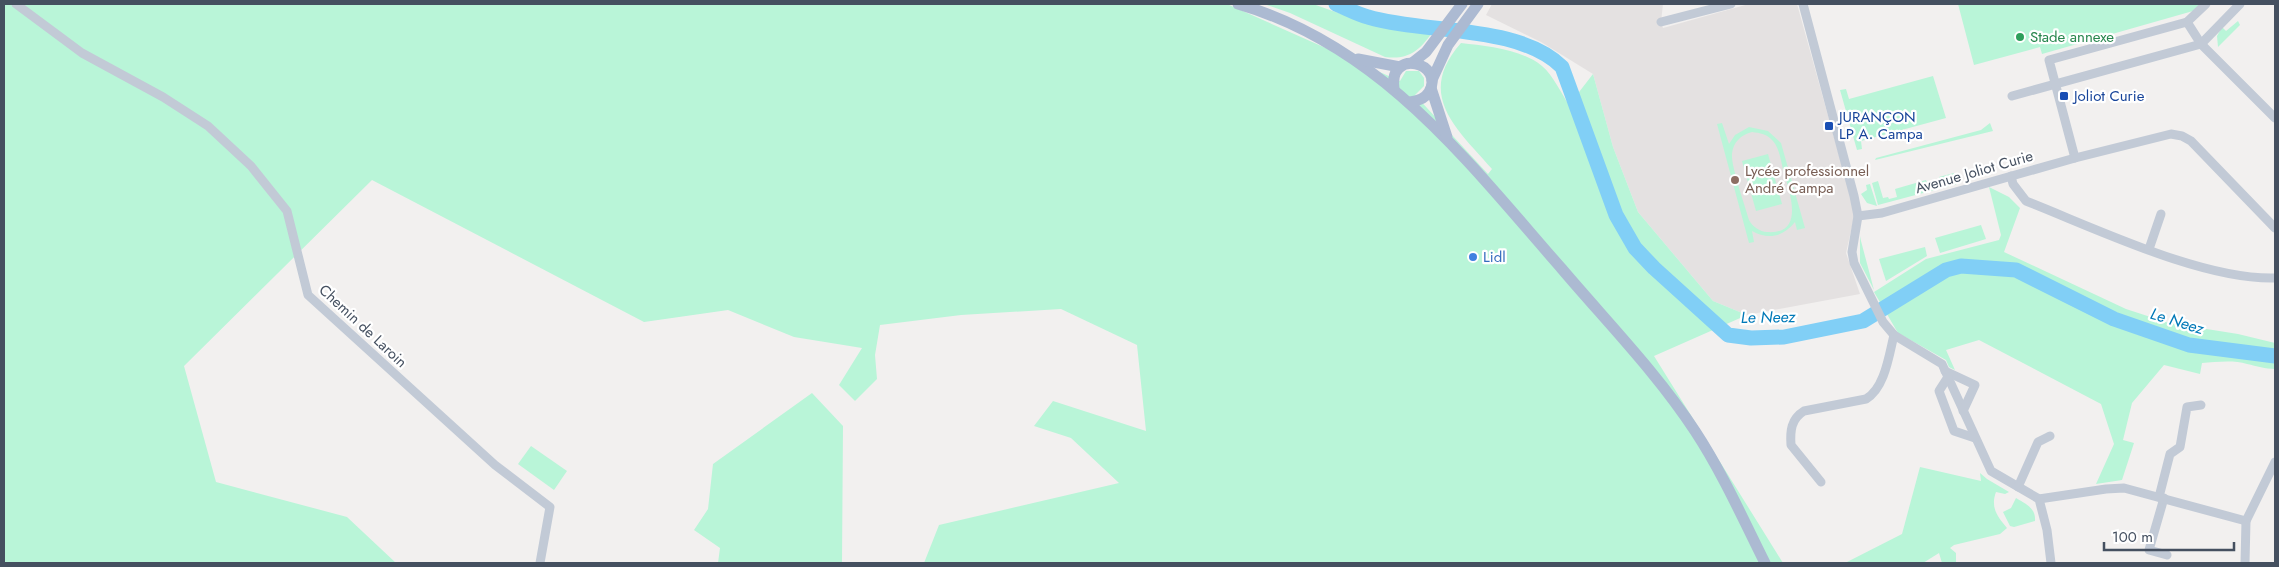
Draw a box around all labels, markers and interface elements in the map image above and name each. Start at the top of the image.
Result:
place label: Stade annexe [2030,26,2114,48]
marker: Stade annexe [2014,31,2026,43]
place label: Joliot Curie [2072,85,2145,107]
marker: Joliot Curie [2058,90,2070,102]
place label: JURANÇON LP A. Campa [1837,106,1923,145]
marker: JURANÇON LP A. Campa [1823,120,1835,132]
street label: Avenue Joliot Curie [1913,145,2036,199]
place label: Lycée professionnel André Campa [1745,160,1869,199]
marker: Lycée professionnel André Campa [1729,174,1741,186]
place label: Lidl [1483,246,1506,268]
marker: Lidl [1467,251,1479,263]
street label: Chemin de Laroin [314,279,412,373]
water label: Le Neez [2147,302,2207,340]
water label: Le Neez [1740,305,1796,329]
scale bar [2104,520,2234,552]
text: 100 m [2112,526,2153,548]

